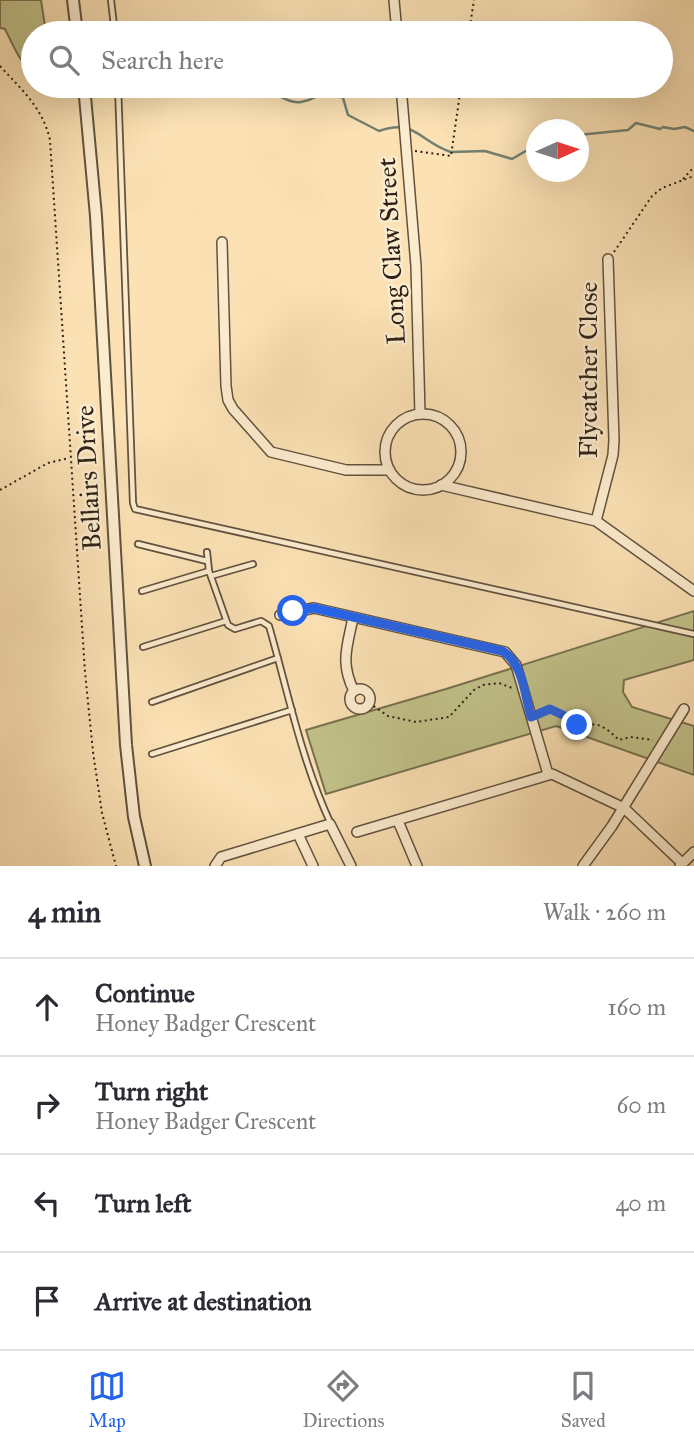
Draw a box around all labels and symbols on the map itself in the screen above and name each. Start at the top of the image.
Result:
north arrow [526,119,589,182]
street label: Long Claw Street [370,157,412,345]
street label: Flycatcher Close [572,282,604,458]
street label: Bellairs Drive [68,405,108,551]
route start [277,595,308,626]
route end [561,709,592,740]

